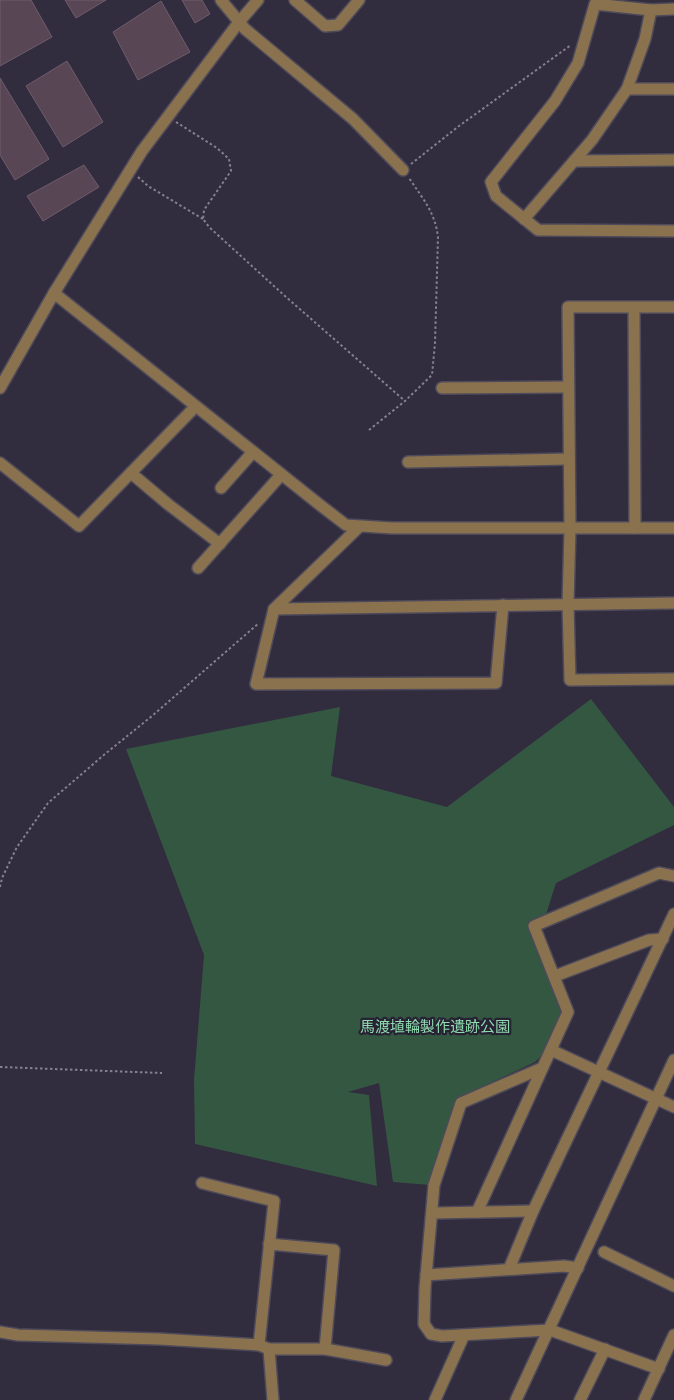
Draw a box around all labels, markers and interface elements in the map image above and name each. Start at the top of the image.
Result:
park label: 馬渡埴輪製作遺跡公園 [360,1017,510,1035]

